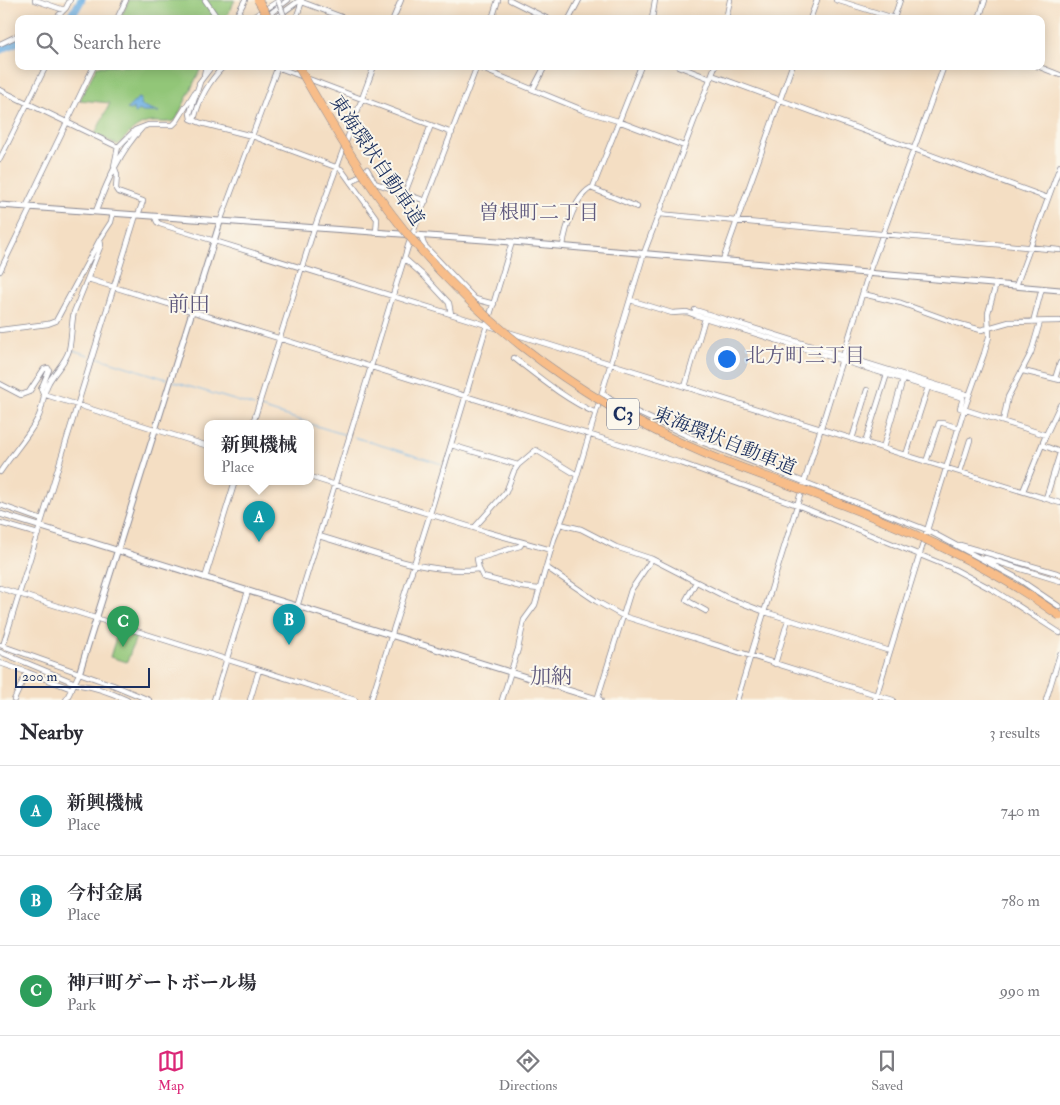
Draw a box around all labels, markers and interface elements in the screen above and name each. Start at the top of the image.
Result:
search box [15,15,1045,70]
icon: search [33,29,61,57]
text: Search here [73,31,161,55]
street label: 東海環状自動車道 [325,91,430,230]
district label: 曽根町二丁目 [479,200,599,225]
district label: 前田 [168,291,210,318]
district label: 北方町三丁目 [745,343,865,368]
your location [714,346,740,372]
road number: C3 [607,398,639,429]
street label: 東海環状自動車道 [650,401,800,481]
popup [204,420,314,485]
text: 新興機械 [221,433,297,457]
text: Place [221,457,254,477]
pin: A [243,501,275,542]
pin: B [273,604,305,645]
pin: C [107,606,139,647]
district label: 加納 [530,663,572,690]
scale bar [15,665,150,688]
text: 200 m [22,668,57,685]
text: Nearby [20,719,83,746]
text: 3 results [989,723,1040,743]
text: 新興機械 [67,791,143,815]
text: A [31,801,41,821]
text: 740 m [1000,801,1040,821]
text: Place [67,815,100,835]
text: 今村金属 [67,881,143,905]
text: B [31,891,41,911]
text: 780 m [1001,891,1040,911]
text: Place [67,905,100,925]
text: 神戸町ゲートボール場 [67,971,257,995]
text: C [30,981,42,1001]
text: 990 m [1000,981,1040,1001]
text: Park [67,995,96,1015]
tab: Map [157,1047,185,1094]
tab: Directions [499,1047,557,1094]
tab: Saved [871,1047,903,1094]

